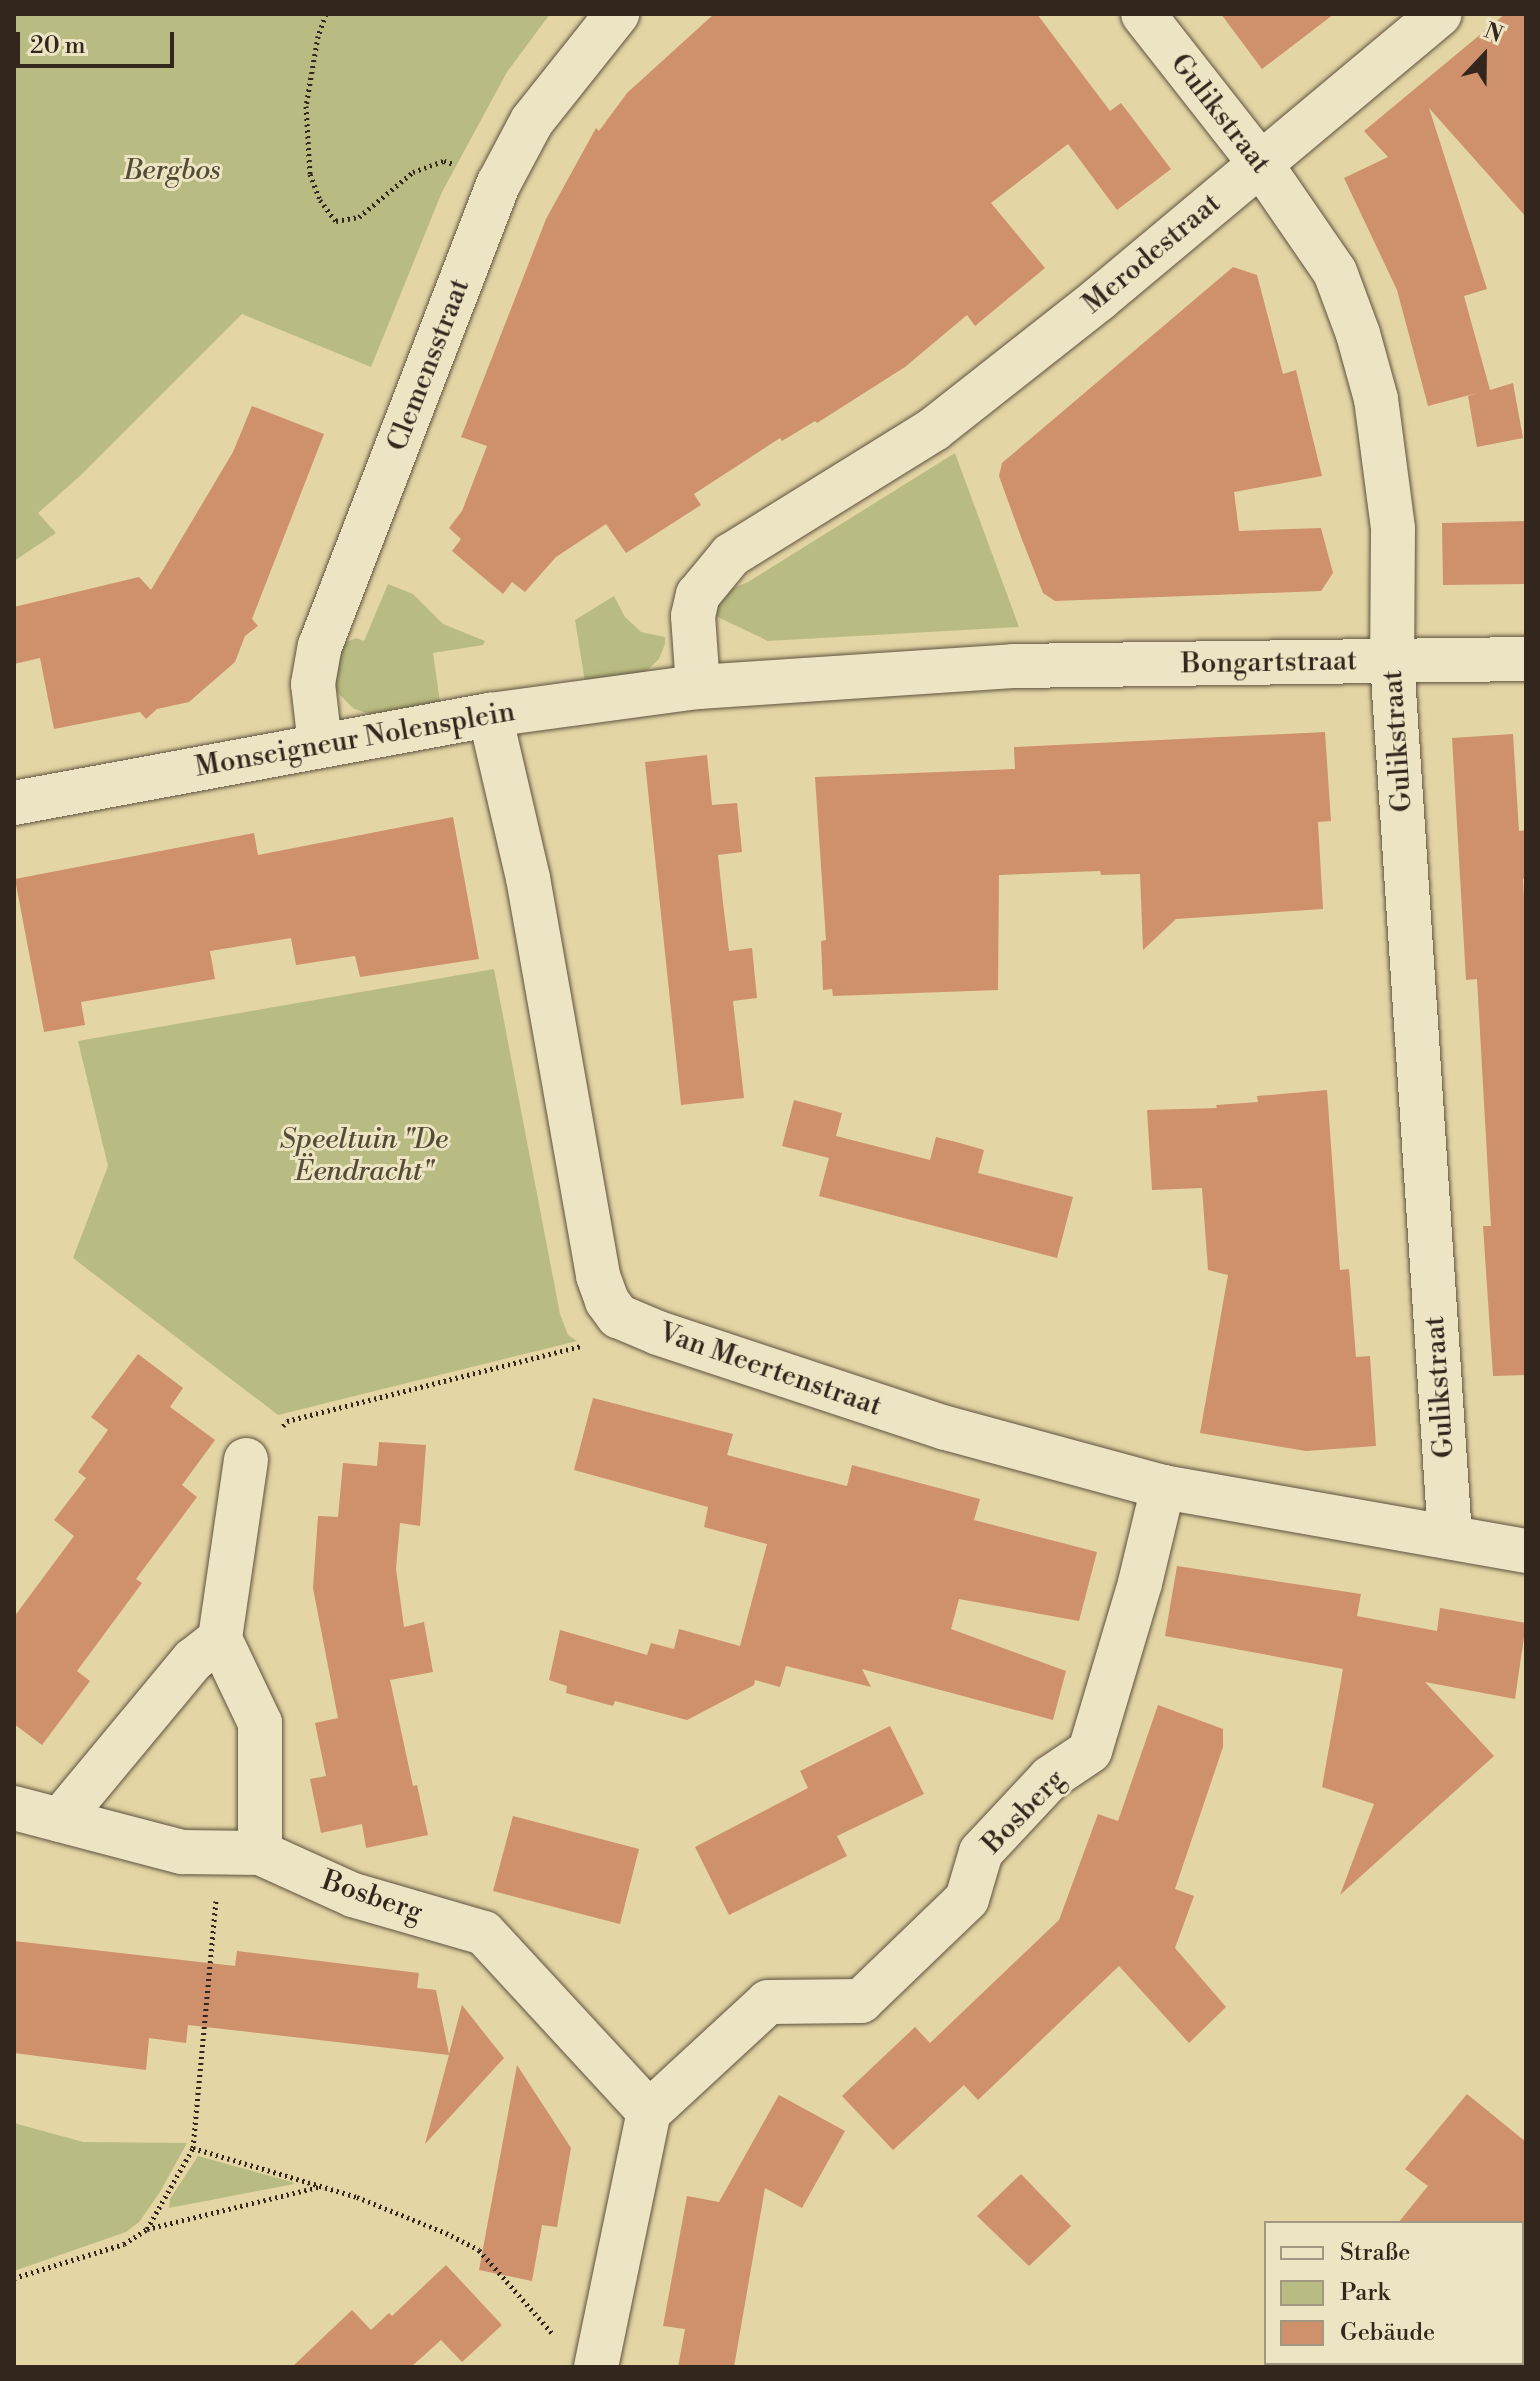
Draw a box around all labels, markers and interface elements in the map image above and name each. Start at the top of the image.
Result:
scale bar [20,16,178,66]
north arrow [1444,16,1524,96]
text: N [1480,18,1506,49]
text: 20 m [30,31,86,61]
street label: Gulikstraat [1163,48,1277,180]
park label: Bergbos [123,154,221,188]
street label: Merodestraat [1076,187,1228,321]
street label: Clemensstraat [381,274,477,456]
street label: Bongartstraat [1181,645,1357,681]
street label: Gulikstraat [1376,669,1420,813]
street label: Monseigneur Nolensplein [192,695,518,785]
park label: Speeltuin "De Ëendracht" [280,1123,448,1189]
street label: Gulikstraat [1418,1315,1462,1459]
street label: Van Meertenstraat [654,1316,886,1424]
street label: Bosberg [976,1763,1072,1861]
street label: Bosberg [317,1864,427,1930]
legend [1264,2221,1524,2365]
text: Straße [1340,2238,1410,2268]
text: Park [1340,2278,1390,2308]
text: Gebäude [1340,2318,1435,2348]

